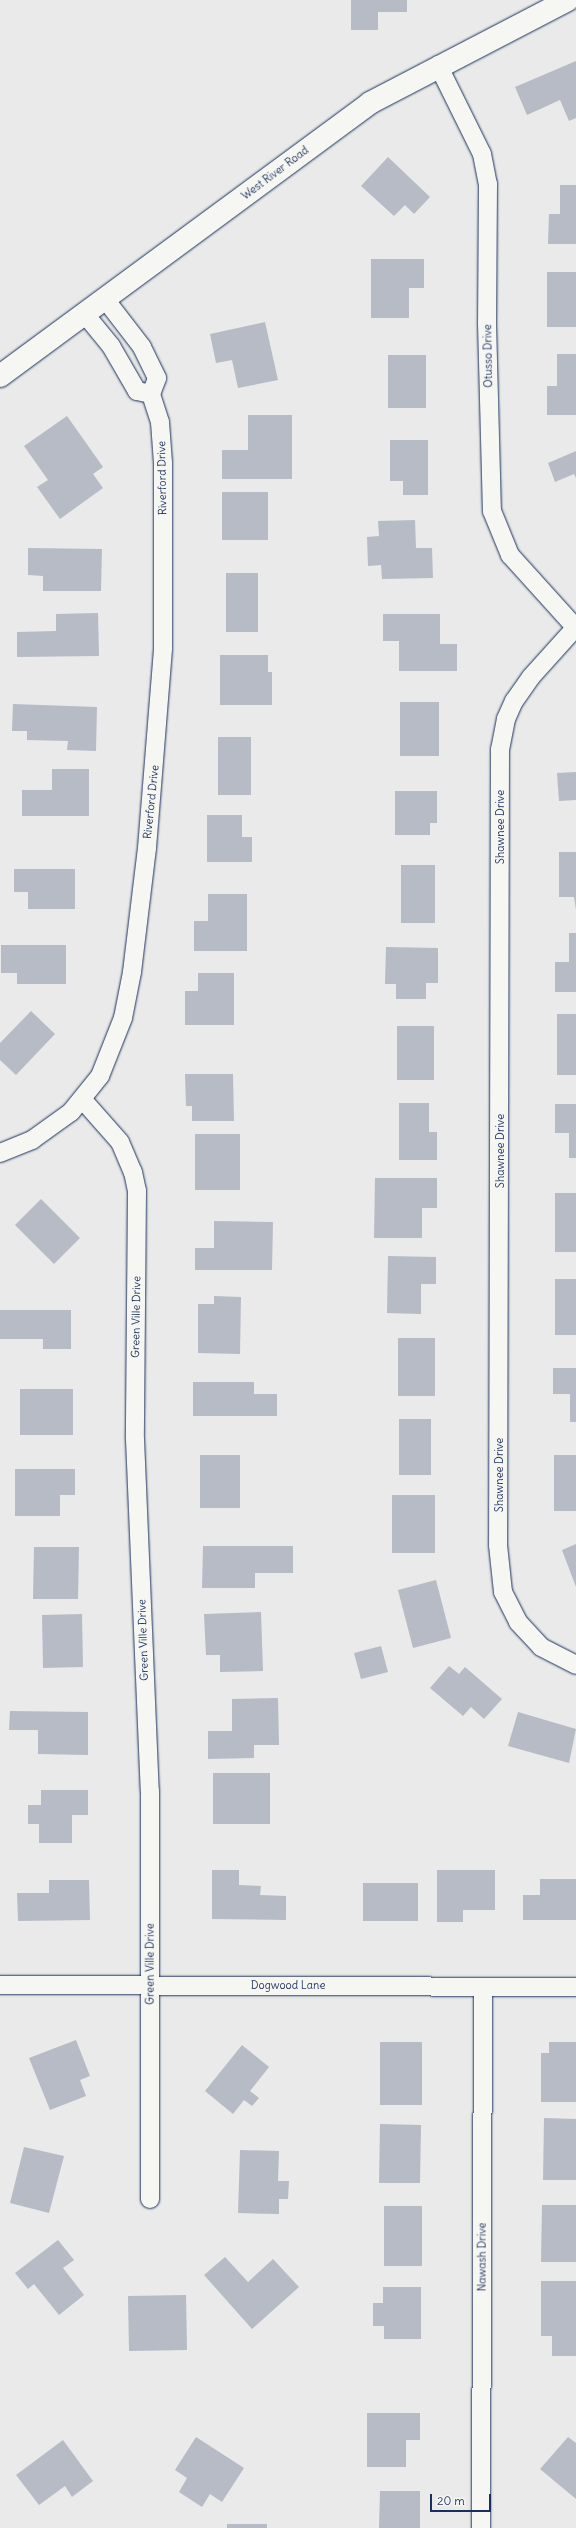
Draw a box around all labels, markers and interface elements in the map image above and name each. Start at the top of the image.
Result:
street label: West River Road [239,144,311,202]
street label: Otusso Drive [481,324,495,388]
street label: Riverford Drive [155,441,169,515]
street label: Riverford Drive [141,764,161,840]
street label: Shawnee Drive [493,790,507,864]
street label: Shawnee Drive [493,1114,507,1188]
street label: Green Ville Drive [129,1276,143,1358]
street label: Shawnee Drive [492,1438,506,1512]
street label: Green Ville Drive [135,1599,151,1681]
street label: Green Ville Drive [143,1923,157,2005]
street label: Dogwood Lane [251,1978,325,1992]
street label: Nawash Drive [475,2223,489,2291]
scale bar [432,2486,493,2512]
text: 20 m [437,2493,465,2508]

